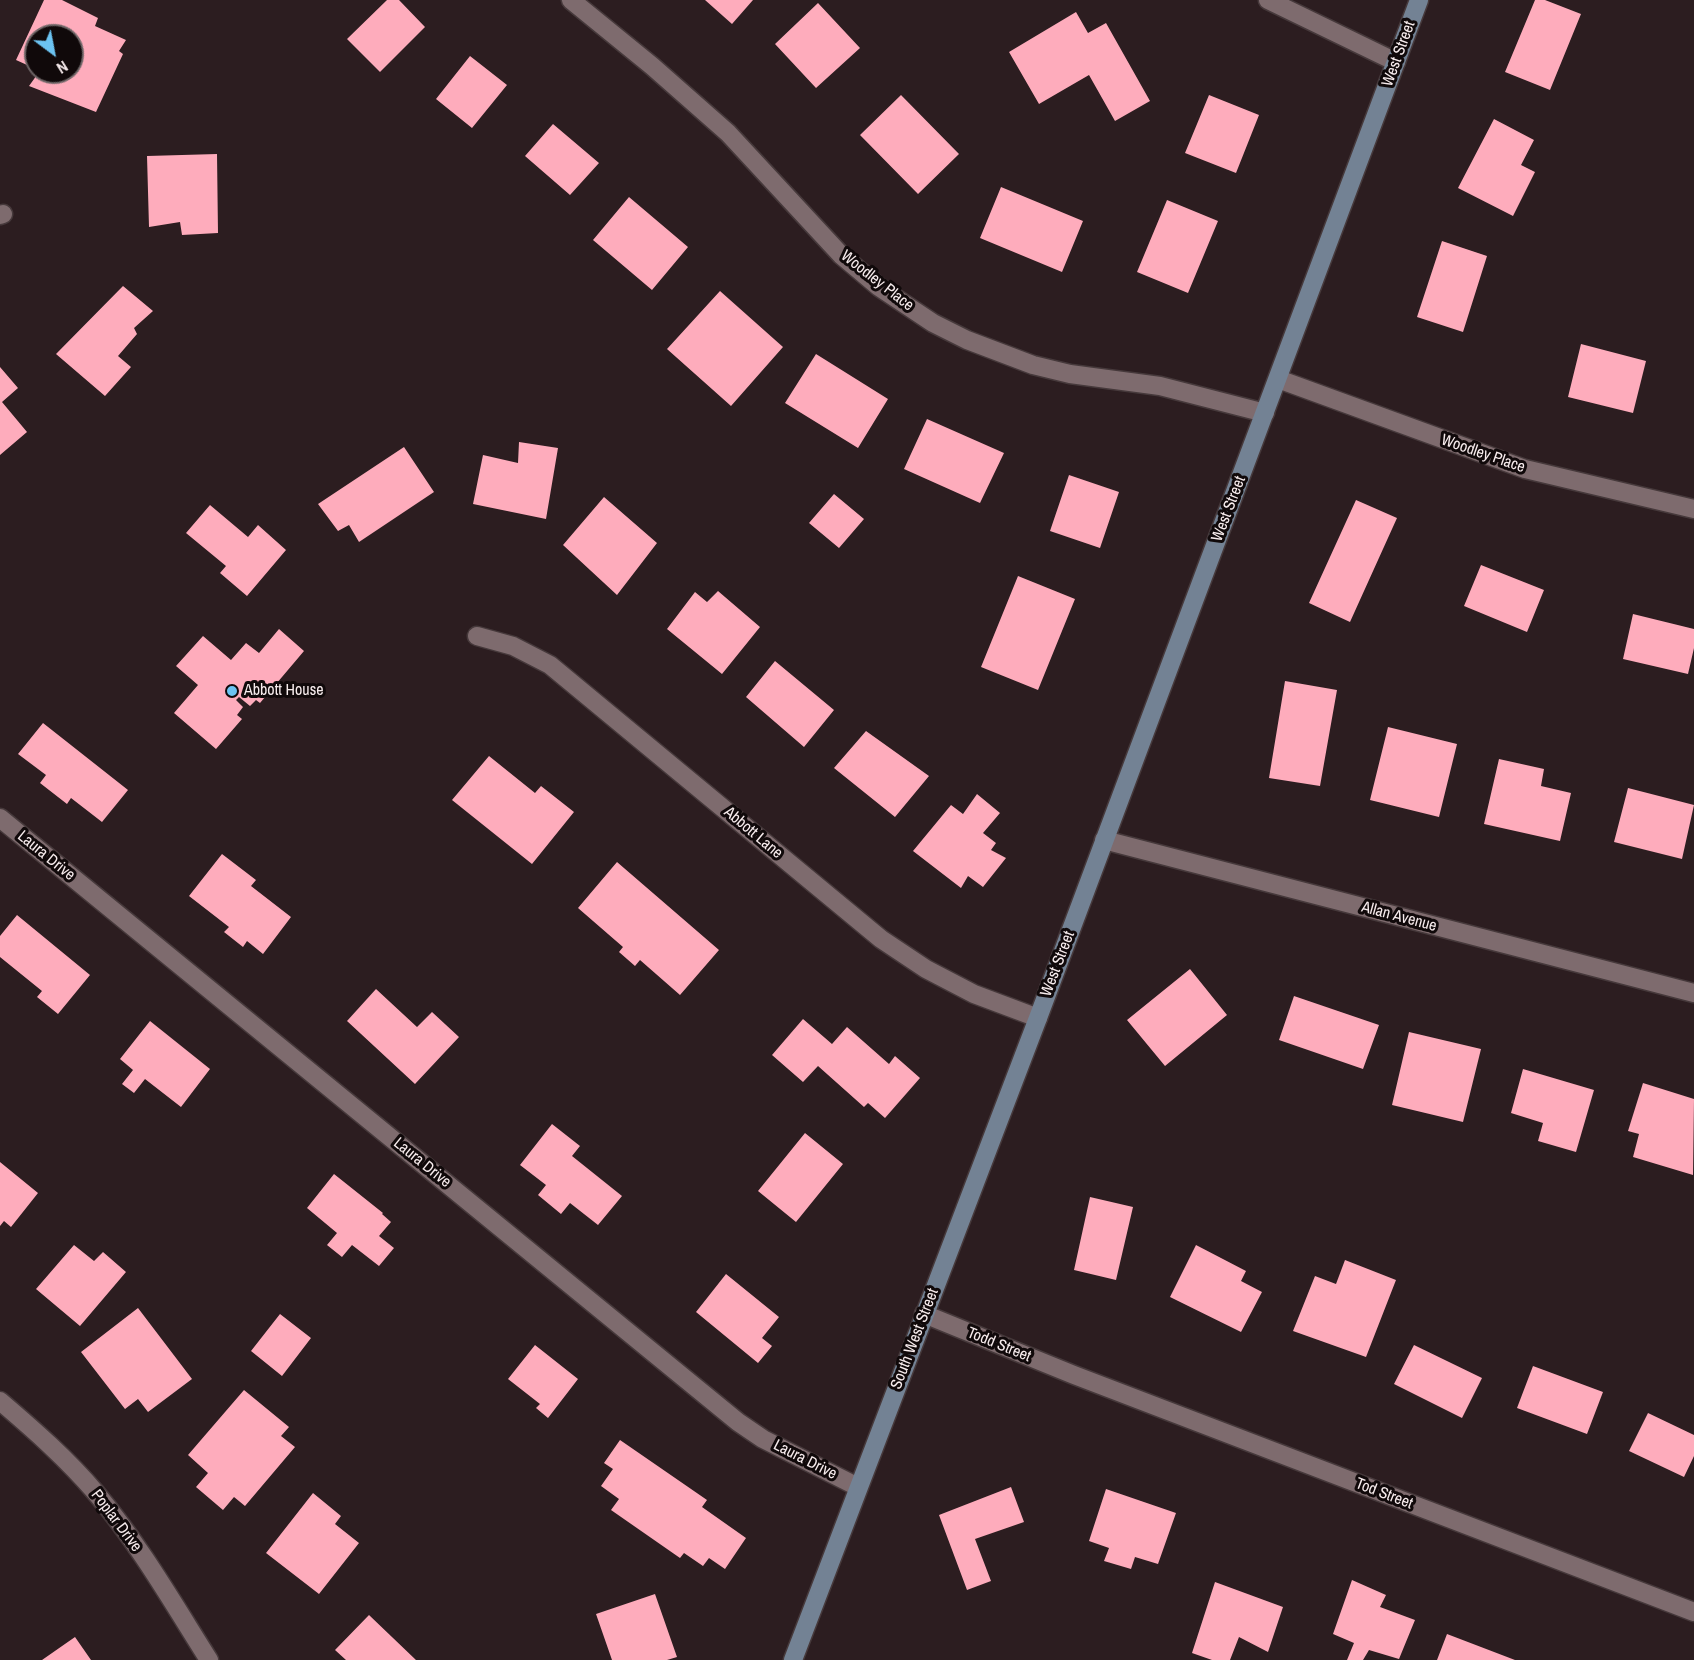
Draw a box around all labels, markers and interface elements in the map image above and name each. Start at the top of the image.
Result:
street label: West Street [1378,19,1420,89]
north arrow [24,24,84,84]
text: N [53,56,72,79]
street label: Woodley Place [837,247,917,315]
street label: Woodley Place [1439,431,1527,477]
street label: West Street [1208,474,1250,544]
place label: Abbott House [244,681,324,701]
marker: Abbott House [225,684,239,698]
street label: Abbott Lane [720,803,786,863]
street label: Laura Drive [13,827,79,885]
street label: Allan Avenue [1359,898,1439,936]
street label: West Street [1037,929,1079,999]
street label: Laura Drive [389,1134,455,1192]
street label: South West Street [887,1286,943,1392]
street label: Todd Street [964,1324,1034,1366]
street label: Laura Drive [770,1436,840,1484]
street label: Tod Street [1353,1474,1415,1514]
street label: Poplar Drive [86,1486,146,1556]

